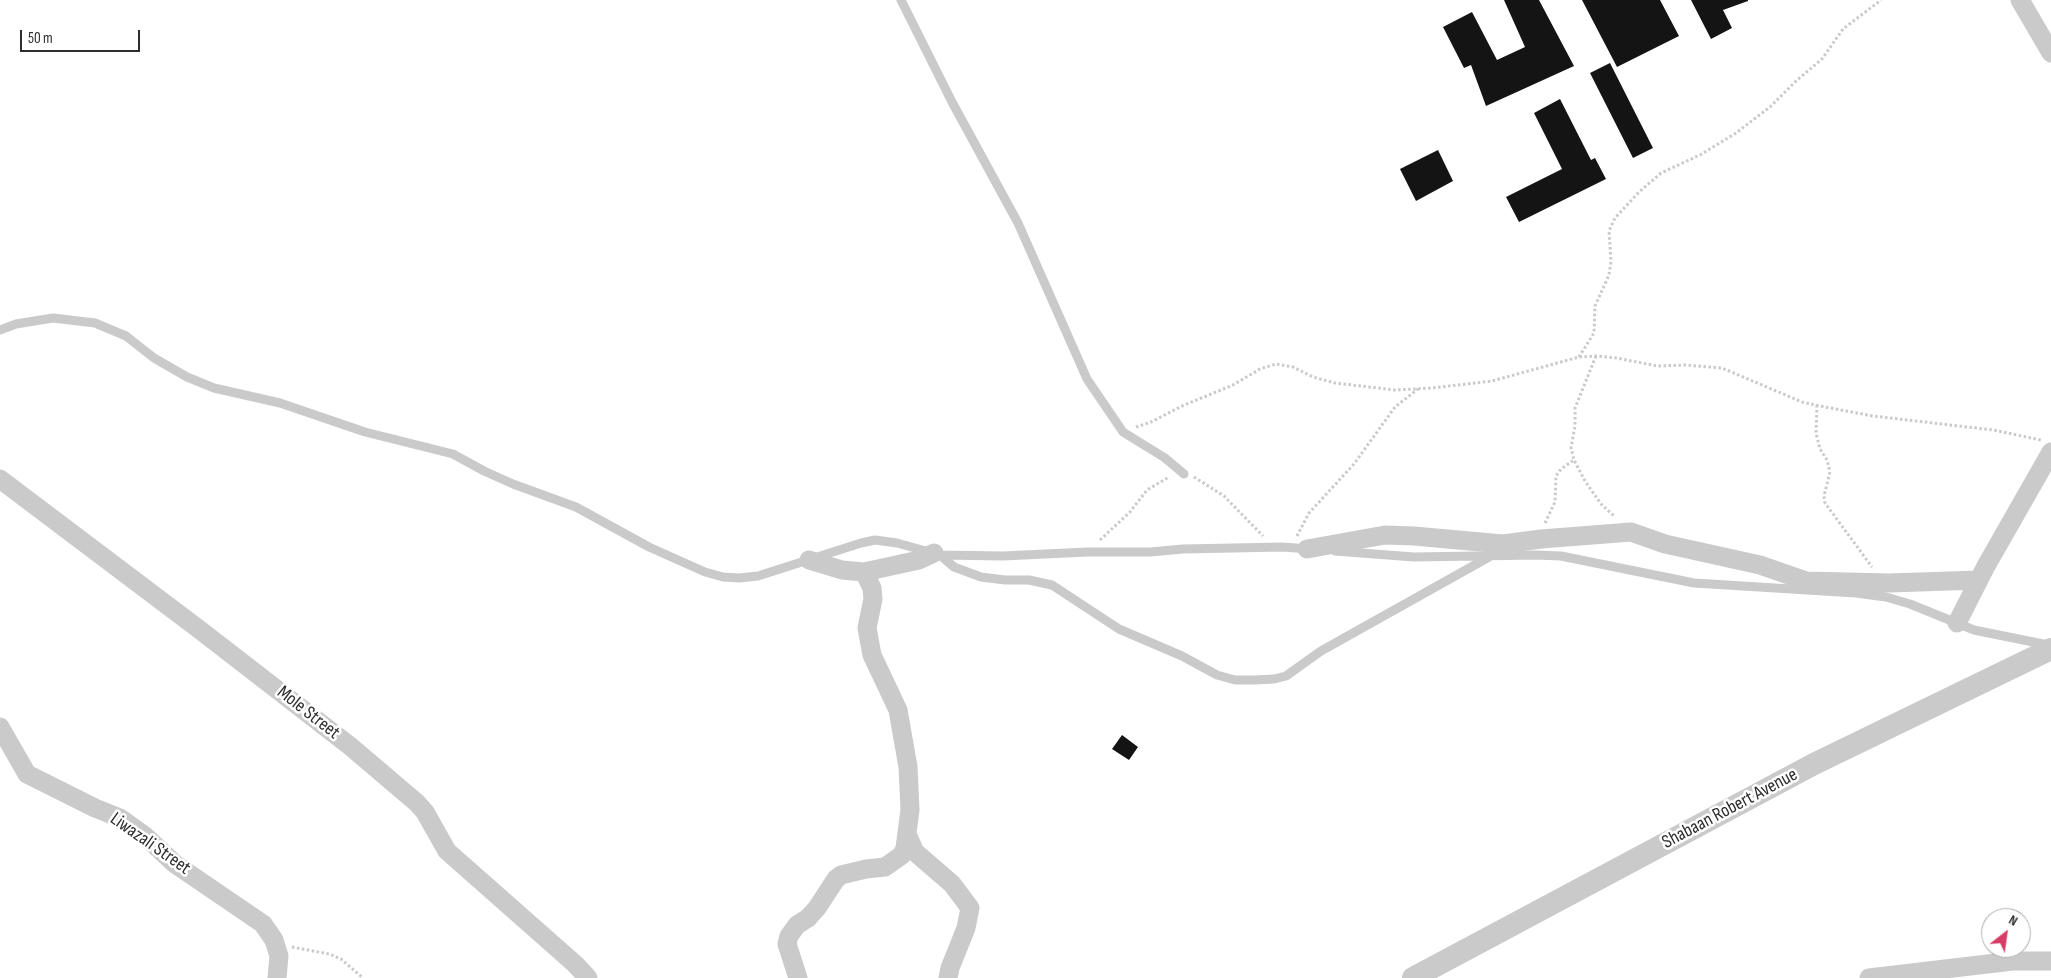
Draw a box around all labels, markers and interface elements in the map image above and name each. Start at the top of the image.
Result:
scale bar [22,20,142,52]
text: 50 m [28,29,53,48]
street label: Mole Street [272,681,344,745]
street label: Shabaan Robert Avenue [1658,764,1802,854]
street label: Liwazali Street [105,808,195,880]
north arrow [1981,908,2031,958]
text: N [2006,911,2021,930]

